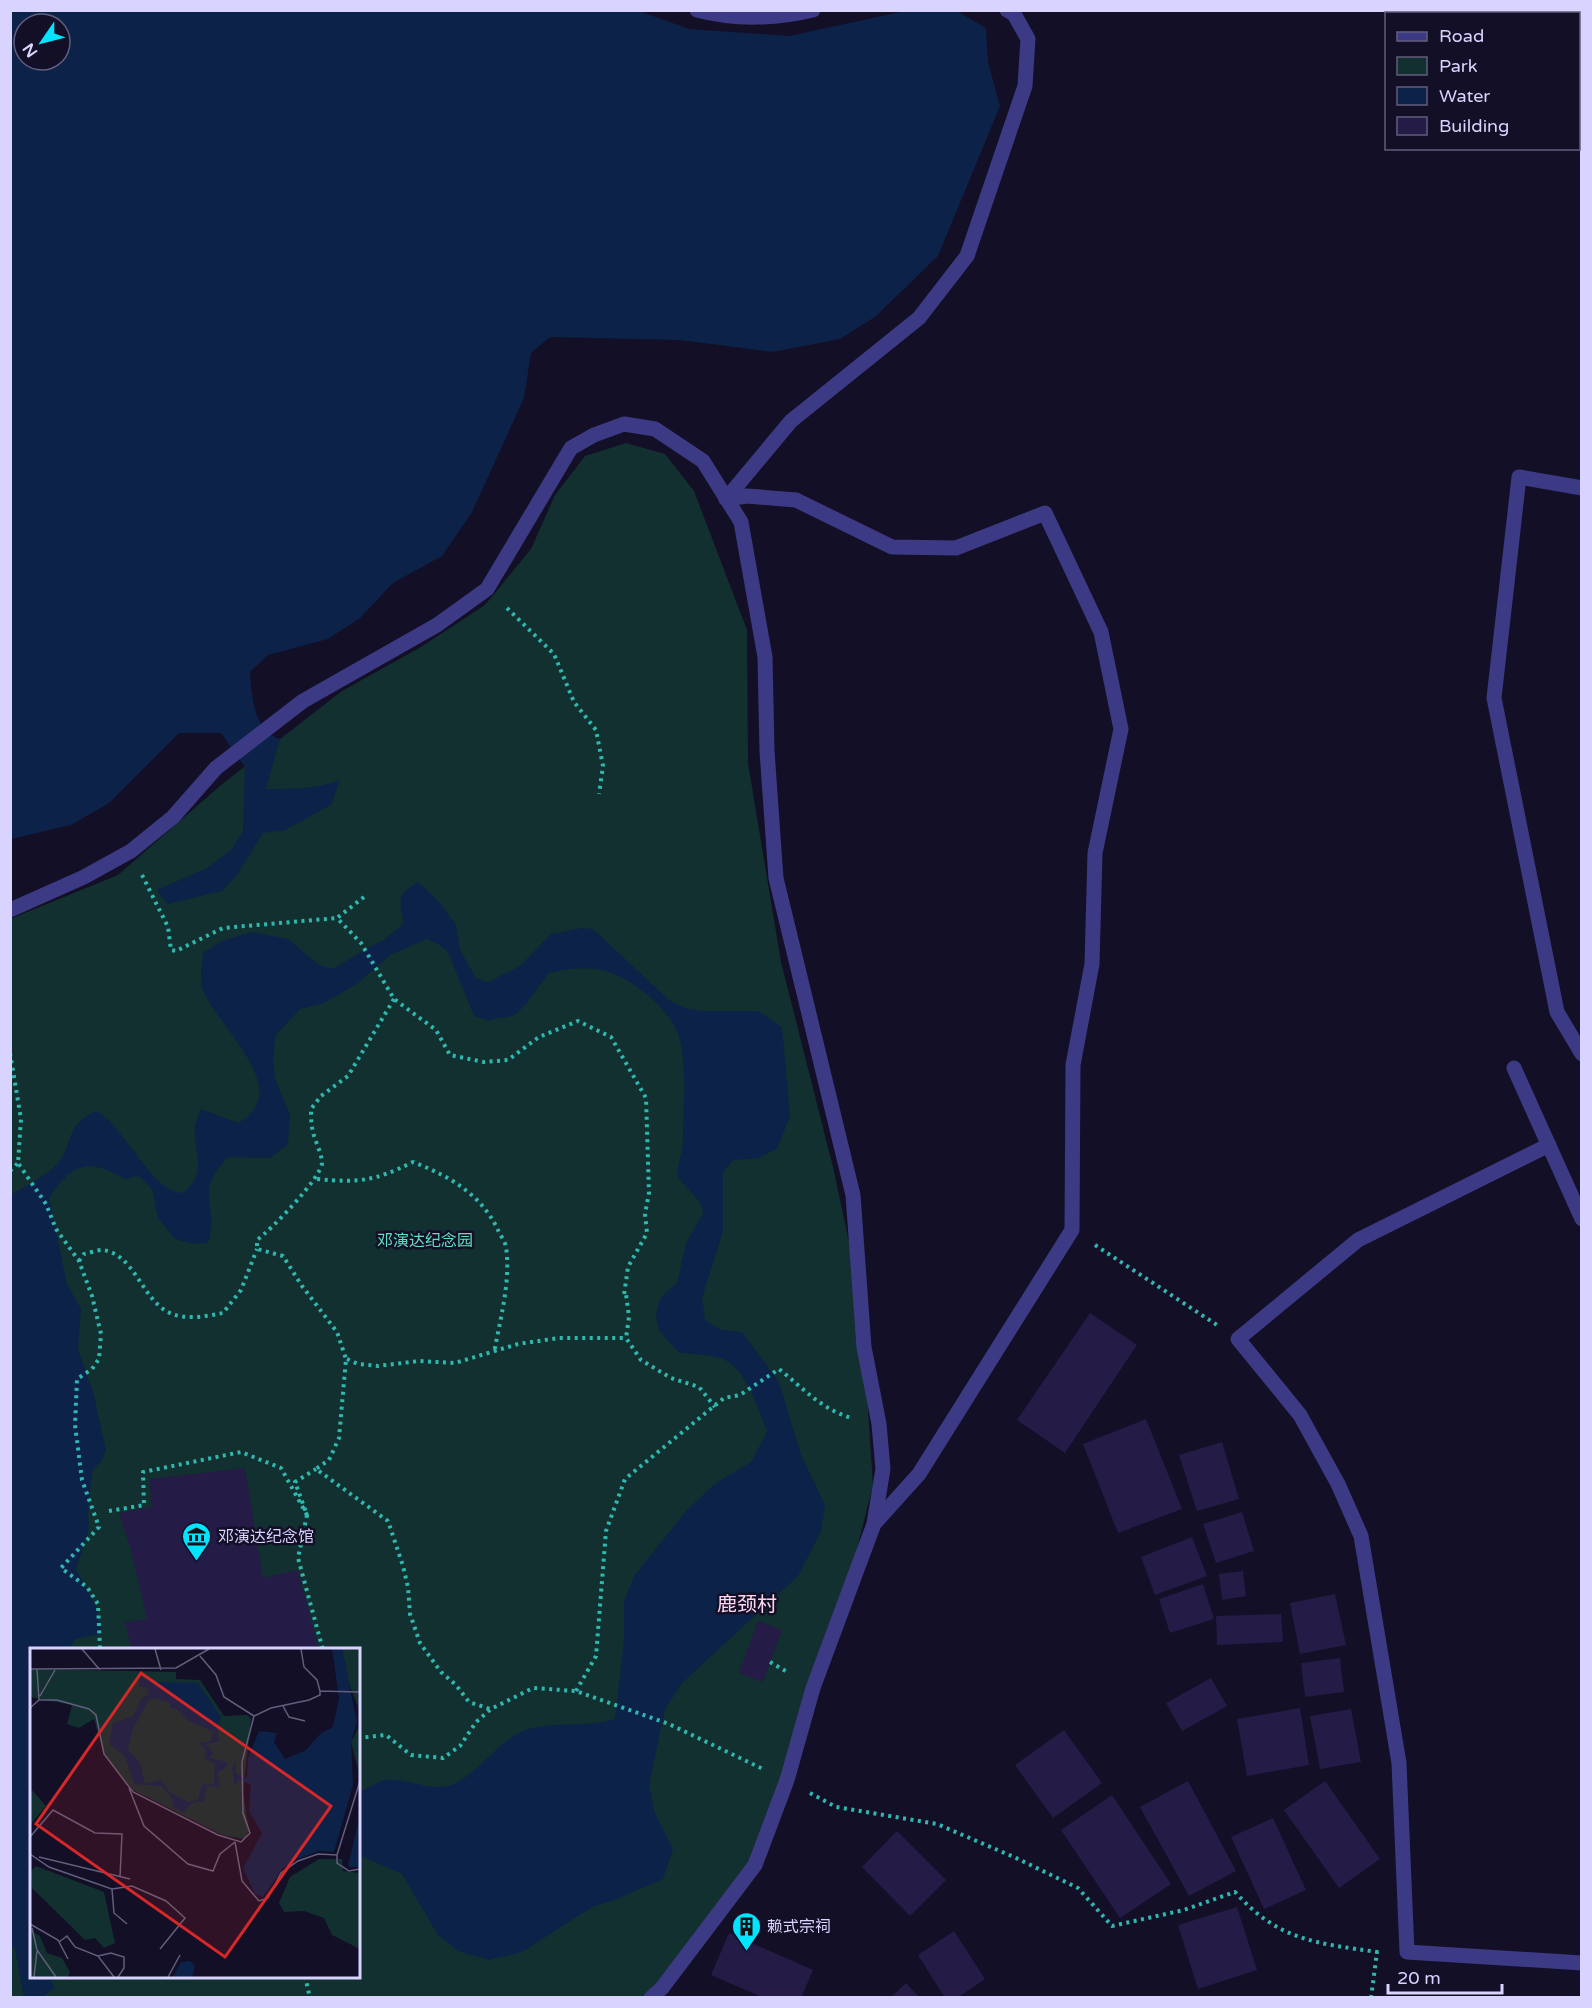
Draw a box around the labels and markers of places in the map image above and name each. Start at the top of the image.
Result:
museum icon: 邓演达纪念馆 [181,1520,213,1562]
place label: 邓演达纪念馆 [218,1527,314,1547]
building icon: 赖式宗祠 [730,1910,762,1952]
place label: 赖式宗祠 [767,1917,831,1937]

